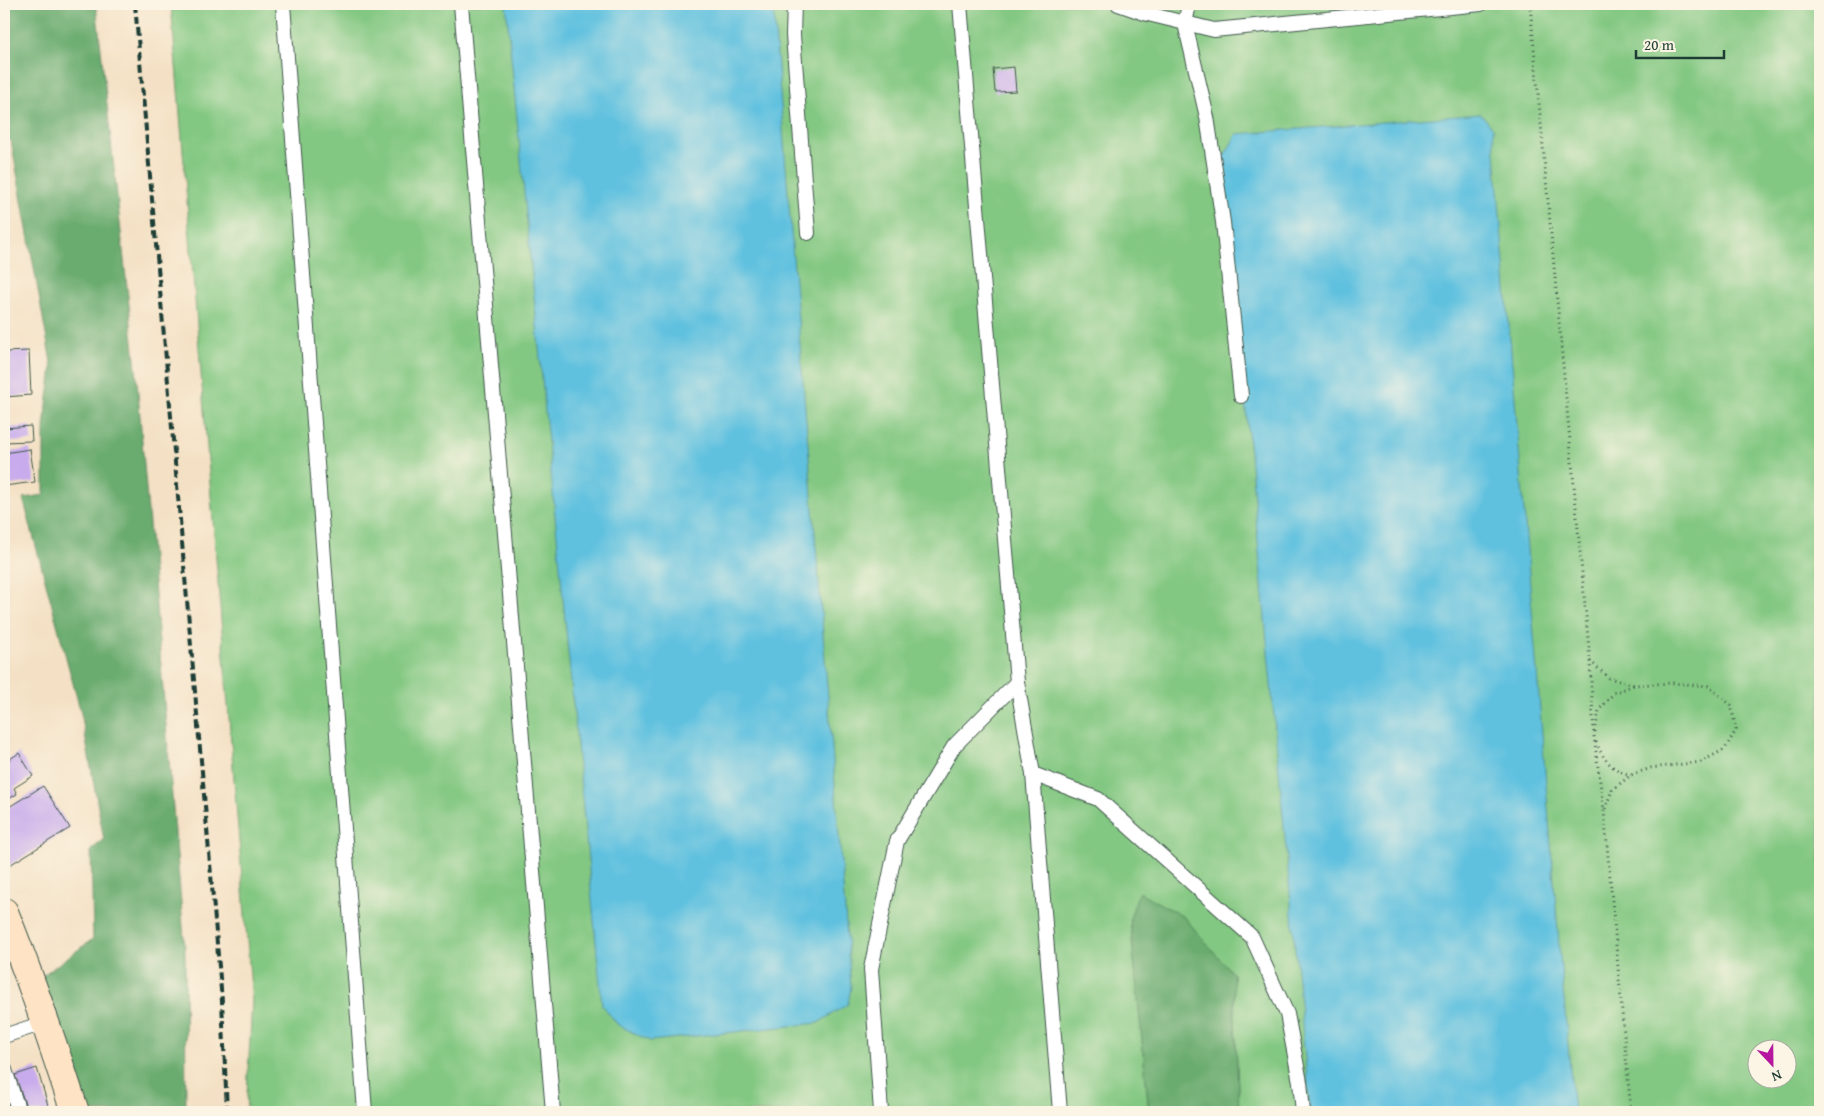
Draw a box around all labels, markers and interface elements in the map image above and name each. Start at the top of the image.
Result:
scale bar [1636,28,1724,60]
text: 20 m [1644,34,1675,55]
north arrow [1746,1038,1796,1088]
text: N [1768,1065,1785,1087]

